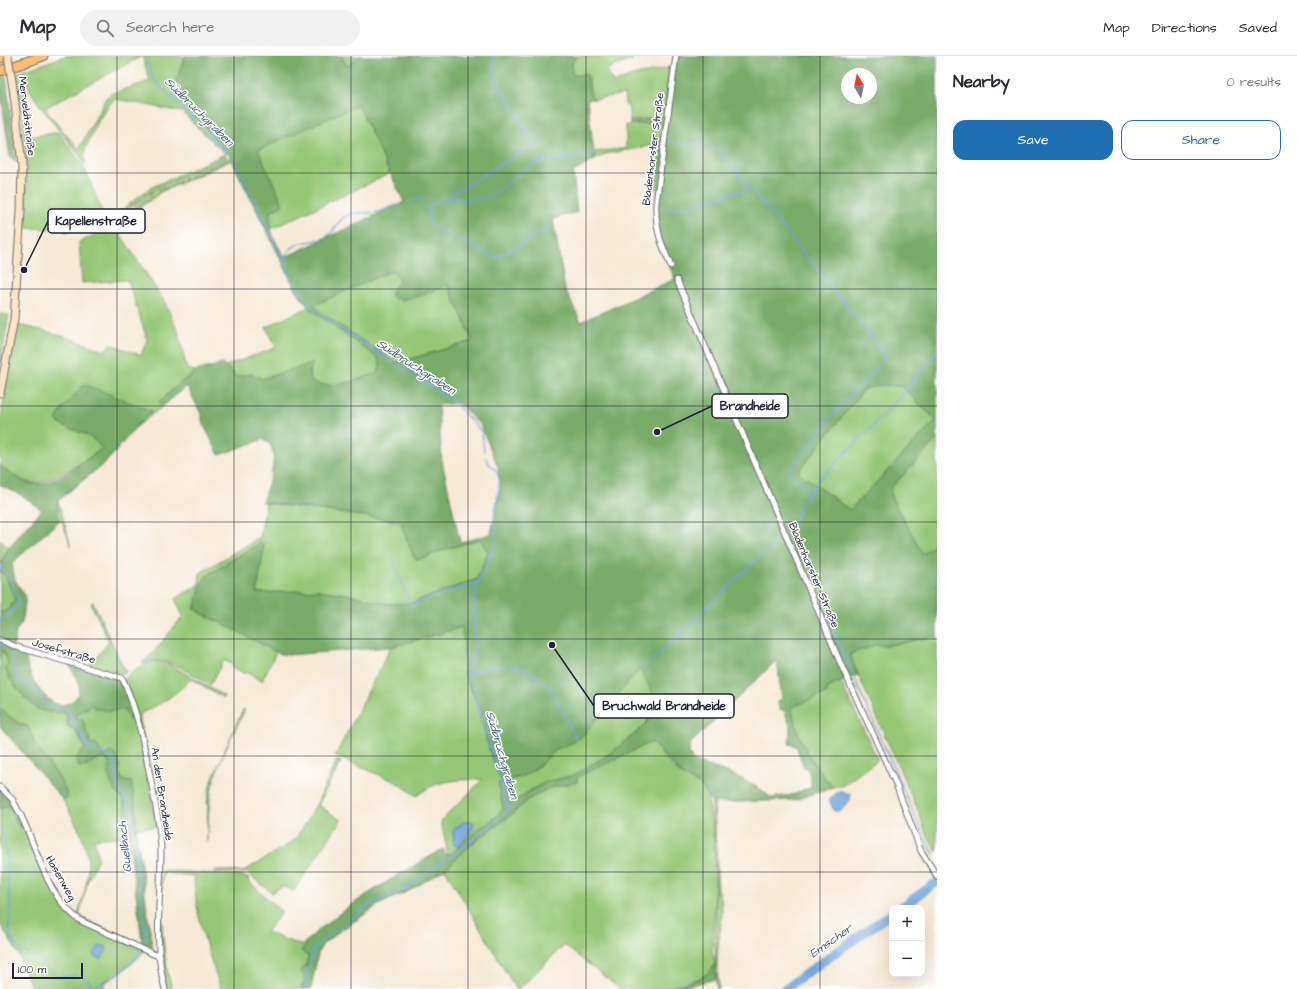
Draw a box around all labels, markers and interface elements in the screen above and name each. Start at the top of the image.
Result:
search box [80,10,360,46]
text: Map [20,14,56,41]
icon: search [94,17,116,39]
text: Search here [126,17,215,38]
text: Map [1103,18,1130,38]
text: Directions [1152,18,1217,38]
text: Saved [1239,18,1277,38]
north arrow [841,68,877,104]
text: Nearby [953,70,1010,94]
text: 0 results [1226,73,1281,91]
water label: Südbruchgraben [160,74,238,152]
street label: Merveldtstraße [15,75,39,157]
street label: Bladenhorster Straße [639,92,667,206]
button: Save [953,120,1113,160]
button: Share [1121,120,1281,160]
callout: Kapellenstraße [48,209,145,233]
text: Kapellenstraße [55,213,137,231]
water label: Südbruchgraben [373,335,460,400]
callout: Brandheide [712,394,788,418]
text: Brandheide [720,398,781,415]
street label: Bladenhorster Straße [785,520,843,630]
street label: Josefstraße [30,635,98,667]
callout: Bruchwald Brandheide [594,694,734,718]
text: Bruchwald Brandheide [602,698,726,715]
water label: Südbruchgraben [480,709,523,802]
street label: An der Brandheide [147,746,177,842]
water label: Quellbach [114,820,136,873]
street label: Hasenweg [41,853,80,904]
map controls [889,905,925,977]
button: + [889,905,925,941]
water label: Emscher [806,919,857,962]
button: − [889,941,925,977]
scale bar [12,961,83,980]
text: 100 m [18,962,46,977]

